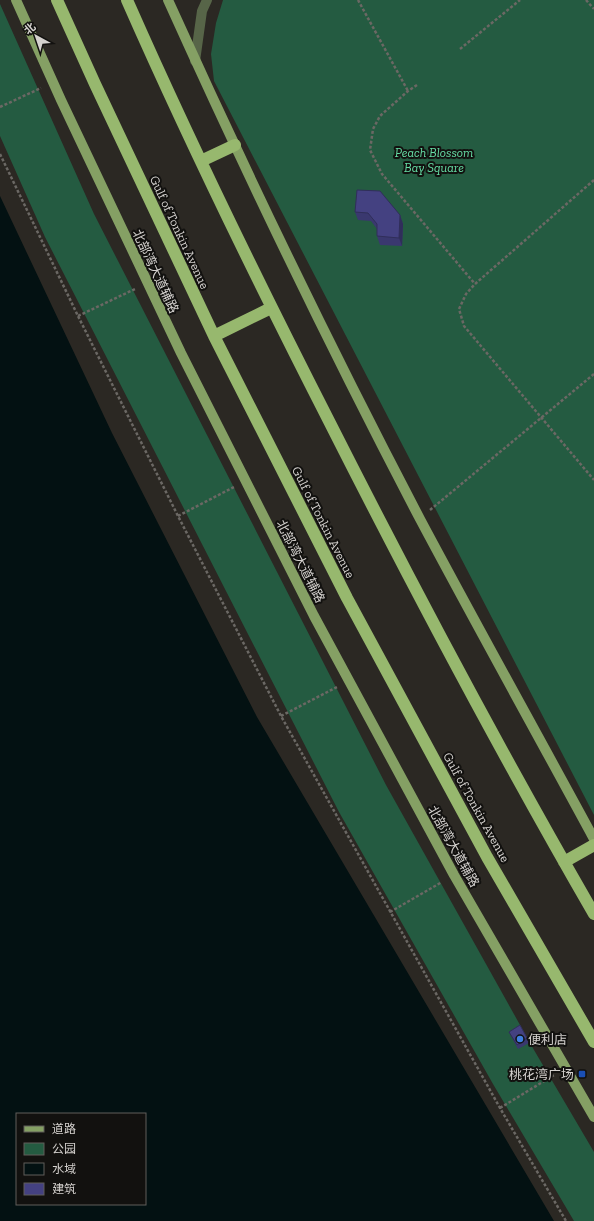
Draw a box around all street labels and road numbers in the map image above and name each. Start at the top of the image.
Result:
street label: Gulf of Tonkin Avenue [147,173,212,291]
street label: 北部湾大道辅路 [130,227,182,316]
street label: Gulf of Tonkin Avenue [289,464,358,581]
street label: 北部湾大道辅路 [273,517,328,605]
street label: Gulf of Tonkin Avenue [440,750,513,865]
street label: 北部湾大道辅路 [425,803,482,890]

